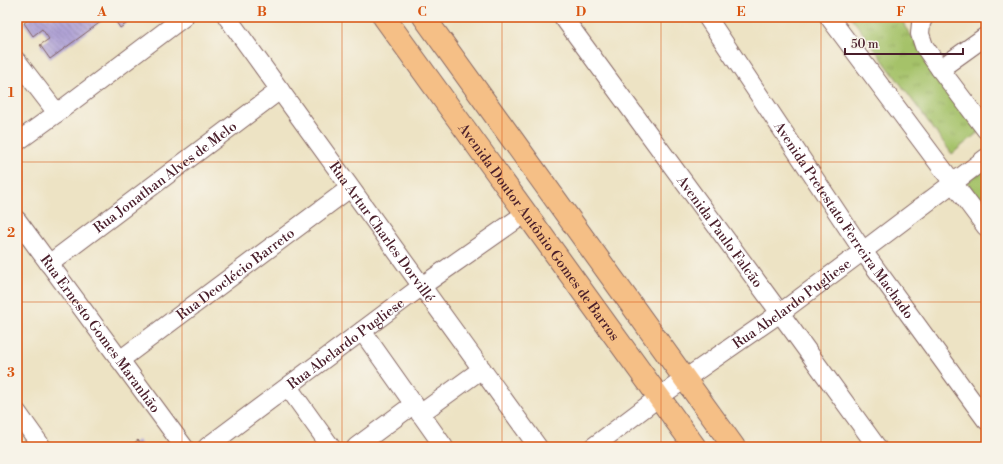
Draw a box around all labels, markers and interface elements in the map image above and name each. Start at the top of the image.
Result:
text: A [96,4,107,20]
text: B [257,4,267,20]
text: C [417,4,427,20]
text: D [576,4,586,20]
text: E [736,4,746,20]
text: F [896,4,906,20]
scale bar [845,30,963,56]
text: 50 m [851,37,879,52]
text: 1 [8,85,15,101]
street label: Rua Jonathan Alves de Melo [90,118,241,237]
street label: Avenida Pretestato Ferreira Machado [769,118,917,323]
street label: Avenida Doutor Antônio Gomes de Barros [453,119,623,345]
street label: Rua Artur Charles Dorvillé [325,158,438,306]
street label: Avenida Paulo Falcão [672,172,766,292]
street label: Rua Deoclécio Barreto [173,224,299,325]
text: 2 [7,225,15,241]
street label: Rua Ernesto Gomes Maranhão [36,252,164,417]
street label: Rua Abelardo Pugliese [729,255,855,353]
street label: Rua Abelardo Pugliese [284,294,408,394]
text: 3 [7,365,15,381]

